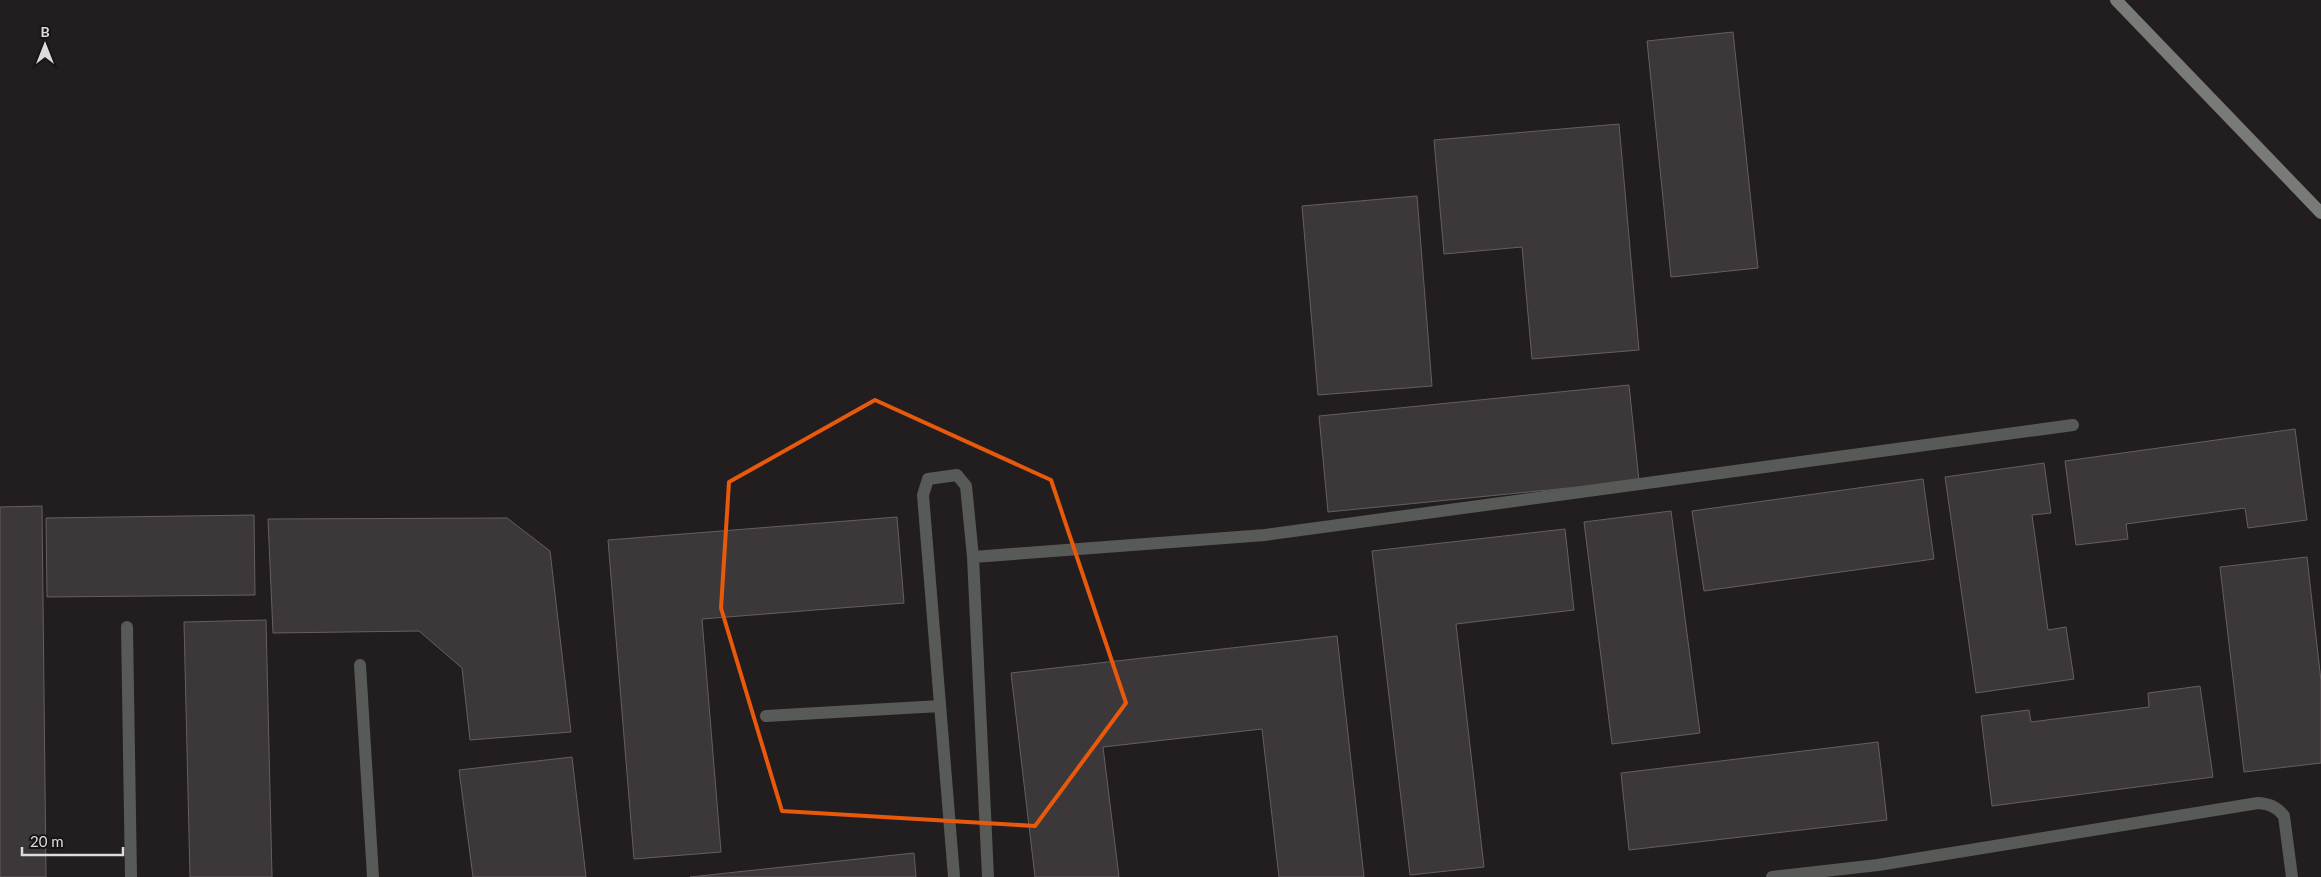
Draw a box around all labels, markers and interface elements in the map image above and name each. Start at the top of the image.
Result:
north arrow [20,20,70,70]
text: B [40,23,50,40]
scale bar [22,824,124,856]
text: 20 m [30,832,64,850]

